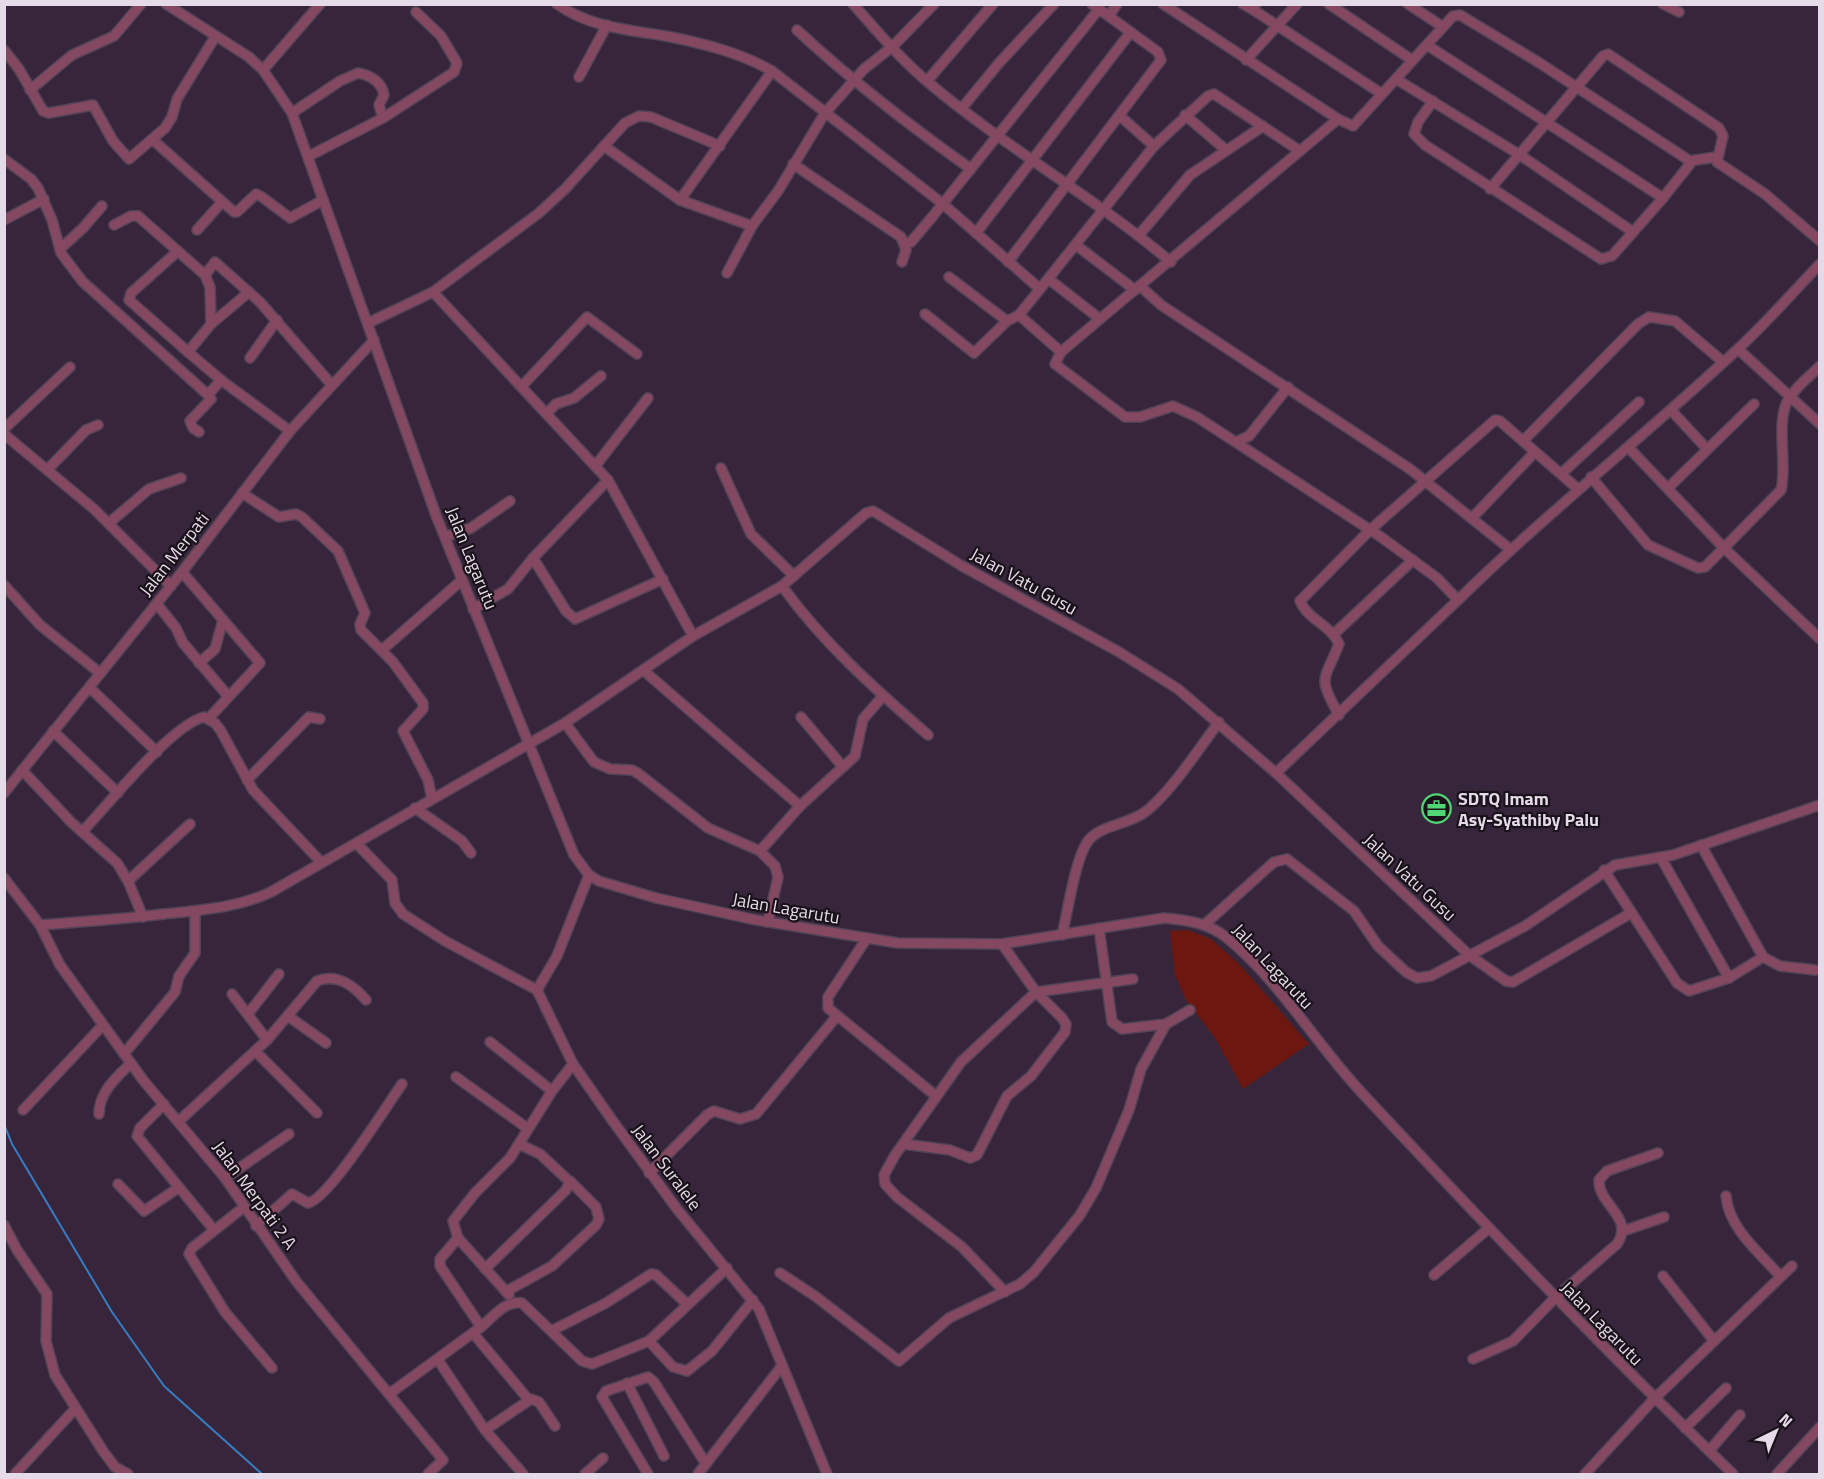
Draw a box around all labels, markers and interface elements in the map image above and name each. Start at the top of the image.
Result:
street label: Jalan Lagarutu [439,503,505,613]
street label: Jalan Merpati [133,506,215,602]
street label: Jalan Vatu Gusu [966,540,1082,622]
place label: SDTQ Imam Asy-Syathiby Palu [1458,785,1599,833]
office icon: SDTQ Imam Asy-Syathiby Palu [1421,792,1453,824]
street label: Jalan Vatu Gusu [1357,827,1463,927]
street label: Jalan Lagarutu [730,885,842,931]
street label: Jalan Lagarutu [1226,917,1320,1015]
street label: Jalan Suralele [626,1118,708,1216]
street label: Jalan Merpati 2 A [206,1135,304,1255]
street label: Jalan Lagarutu [1555,1275,1649,1371]
north arrow [1746,1401,1806,1461]
text: N [1774,1407,1798,1433]

